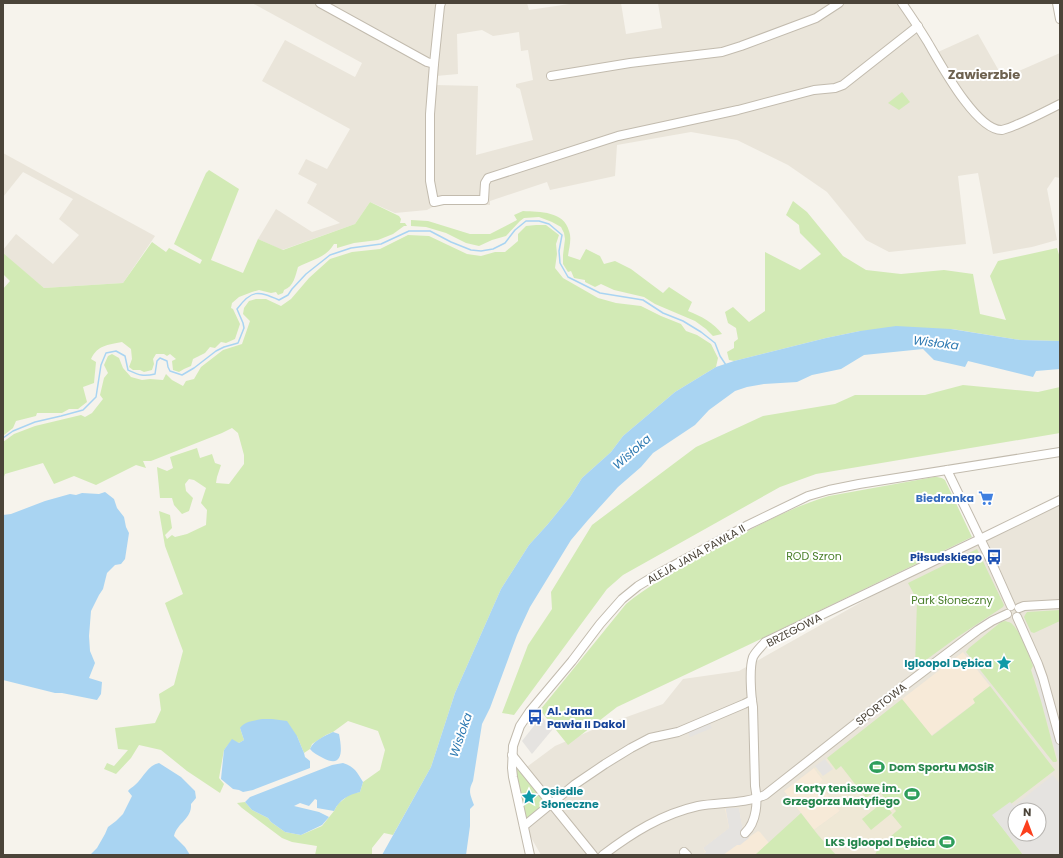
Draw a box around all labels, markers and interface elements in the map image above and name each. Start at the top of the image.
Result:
district label: Zawierzbie [948,65,1020,84]
water label: Wisłoka [912,331,960,354]
water label: Wisłoka [609,430,655,473]
supermarket icon: Biedronka [977,489,995,507]
place label: Biedronka [916,490,974,506]
street label: ALEJA JANA PAWŁA II [644,520,748,588]
park label: ROD Szron [786,548,842,564]
bus stop icon: Piłsudskiego [985,548,1003,566]
place label: Piłsudskiego [910,549,982,565]
park label: Park Słoneczny [911,592,994,608]
street label: BRZEGOWA [763,609,825,651]
place icon: Igloopol Dębica [995,654,1013,672]
place label: Igloopol Dębica [904,655,992,671]
street label: SPORTOWA [852,679,910,729]
place label: Al. Jana Pawła II Dakol [547,703,626,732]
bus stop icon: Al. Jana Pawła II Dakol [526,708,544,726]
water label: Wisłoka [445,710,476,759]
sports icon: Dom Sportu MOSiR [868,758,886,776]
place label: Dom Sportu MOSiR [889,759,994,775]
place label: Korty tenisowe im. Grzegorza Matyfiego [783,780,900,809]
place label: Osiedle Słoneczne [541,783,599,812]
sports icon: Korty tenisowe im. Grzegorza Matyfiego [903,785,921,803]
place icon: Osiedle Słoneczne [520,788,538,806]
north arrow [1007,802,1047,842]
text: N [1023,804,1031,820]
sports icon: LKS Igloopol Dębica [938,833,956,851]
place label: LKS Igloopol Dębica [825,834,935,850]

